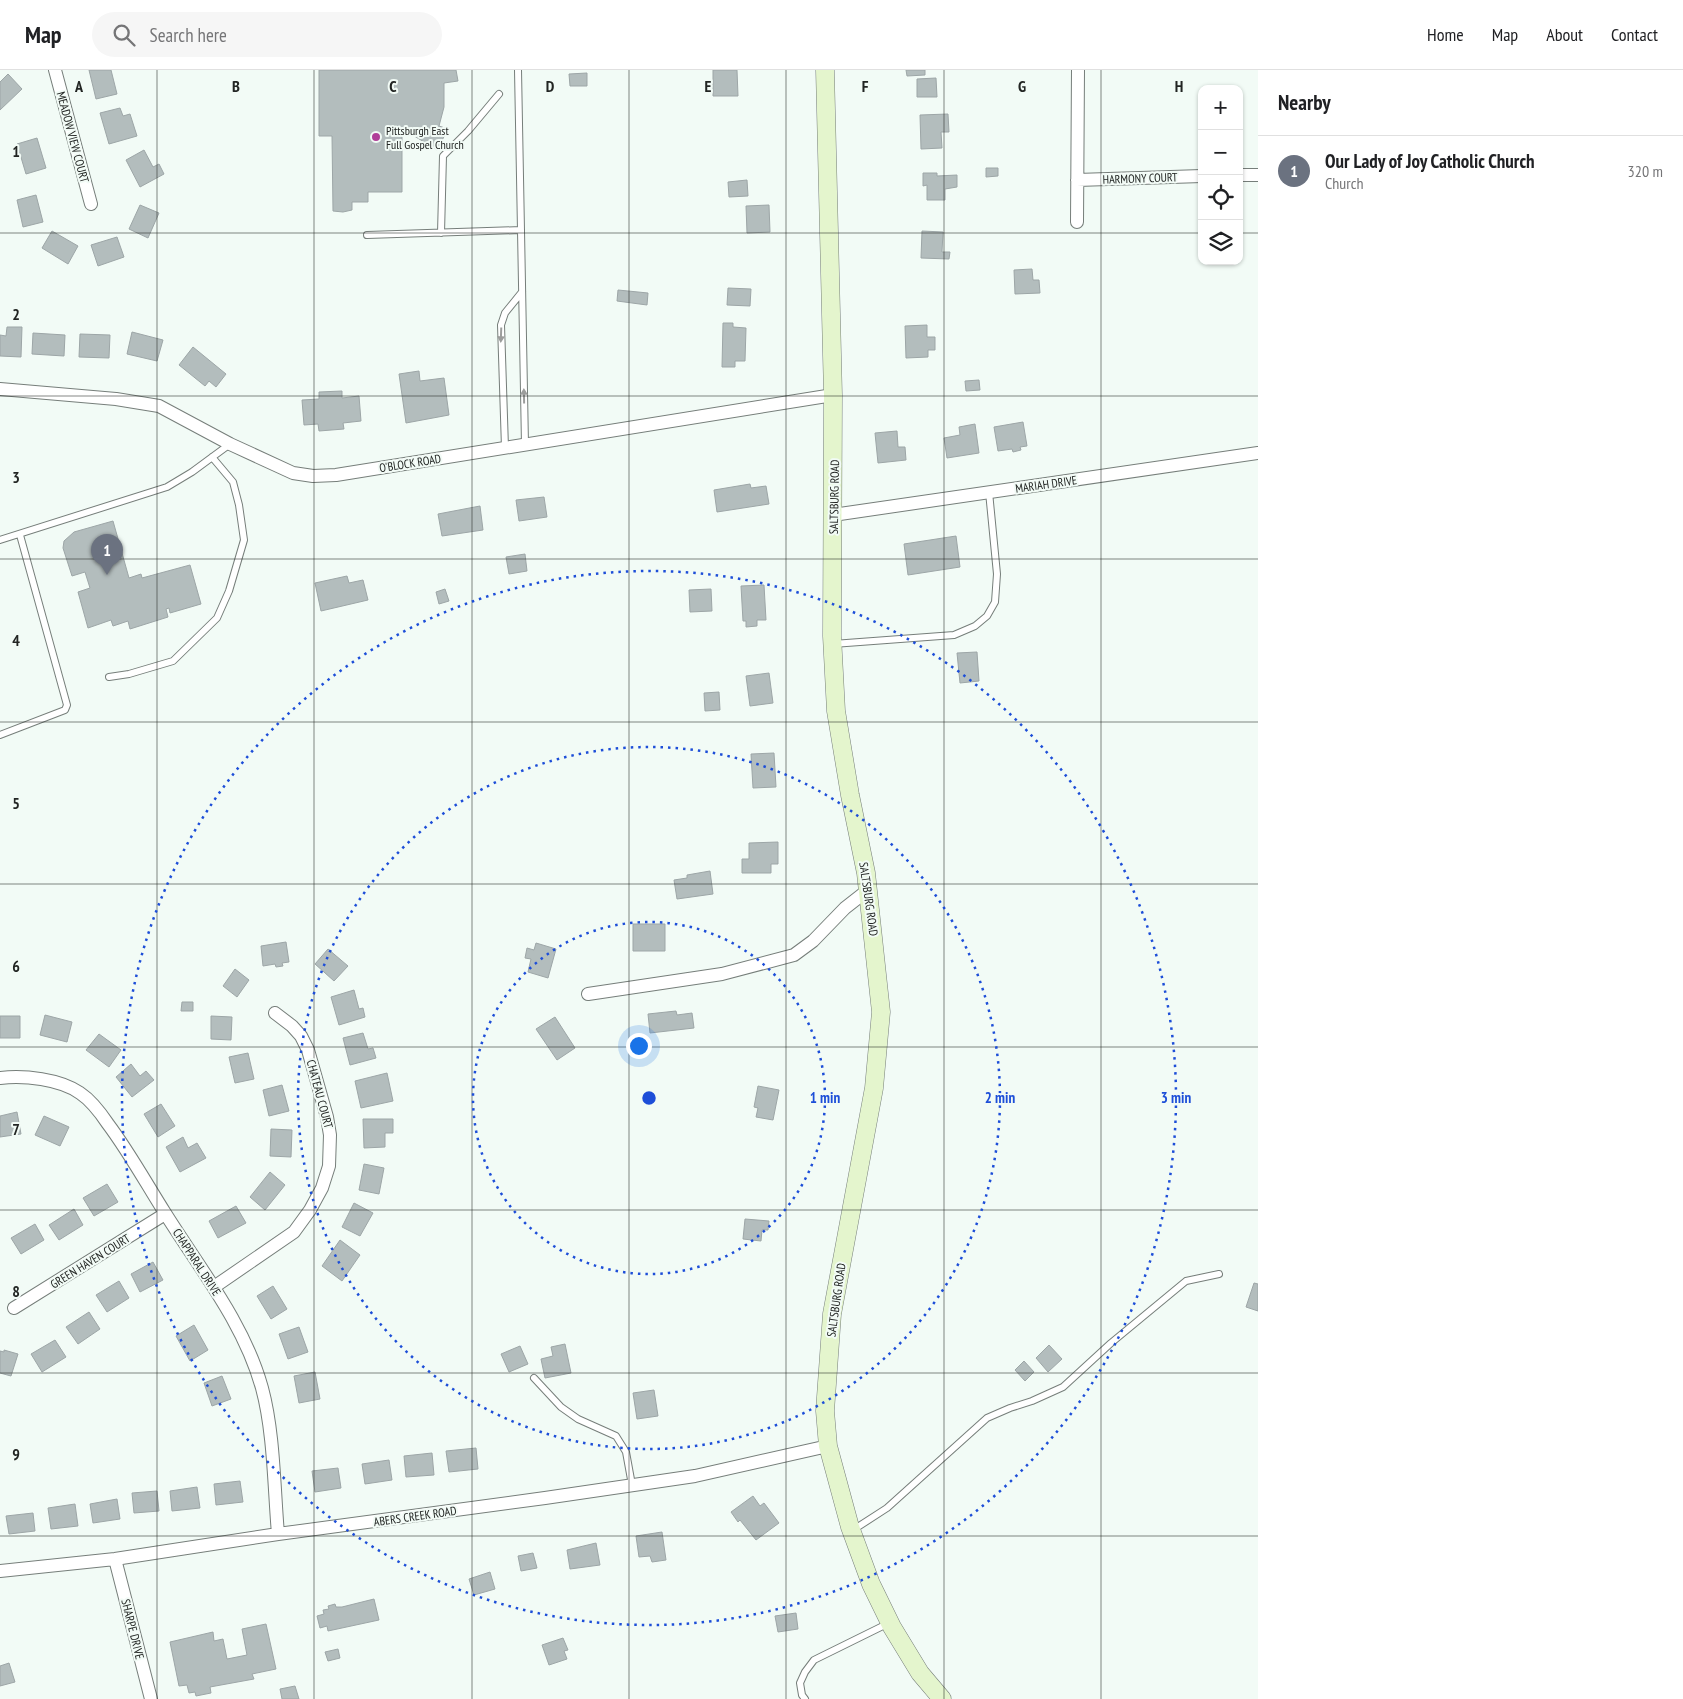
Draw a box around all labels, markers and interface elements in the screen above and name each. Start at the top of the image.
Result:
search box [92,12,442,57]
text: Map [25,19,62,50]
icon: search [110,21,138,49]
text: Search here [150,23,227,47]
text: Home [1427,23,1464,46]
text: Map [1492,23,1518,46]
text: About [1546,23,1583,46]
text: Contact [1611,23,1658,46]
text: A [74,76,84,96]
text: B [232,76,240,96]
text: C [389,76,397,96]
text: D [546,76,555,96]
text: E [705,76,712,96]
text: F [862,76,869,96]
text: G [1018,76,1026,96]
text: H [1175,76,1183,96]
map controls [1198,85,1243,265]
button: + [1198,85,1243,130]
text: Nearby [1278,89,1331,116]
street label: MEADOW VIEW COURT [54,90,93,185]
place label: Pittsburgh East Full Gospel Church [386,123,464,152]
button: − [1198,130,1243,175]
marker: Pittsburgh East Full Gospel Church [370,131,382,143]
text: 1 [12,141,20,161]
text: Our Lady of Joy Catholic Church [1325,149,1535,173]
text: 1 [1290,161,1298,181]
text: 320 m [1628,161,1663,181]
street label: HARMONY COURT [1102,169,1178,187]
text: Church [1325,173,1363,193]
button: locate [1198,175,1243,220]
button: layers [1198,220,1243,265]
text: 2 [12,304,20,324]
one-way arrow [497,327,505,343]
one-way arrow [520,388,528,404]
street label: O'BLOCK ROAD [378,451,442,475]
street label: SALTSBURG ROAD [826,460,842,534]
text: 3 [12,467,20,487]
street label: MARIAH DRIVE [1014,472,1078,496]
pin: 1 [91,534,123,575]
text: 4 [12,630,20,650]
text: 5 [12,793,20,813]
street label: SALTSBURG ROAD [856,861,882,937]
text: 6 [12,956,20,976]
your location [626,1033,652,1059]
street label: CHATEAU COURT [304,1058,337,1131]
text: 1 min [810,1088,840,1107]
text: 2 min [985,1088,1015,1107]
text: 3 min [1161,1088,1191,1107]
centre of rings [640,1089,658,1107]
text: 7 [12,1119,20,1139]
street label: CHAPPARAL DRIVE [170,1226,224,1298]
street label: GREEN HAVEN COURT [47,1230,133,1291]
street label: SALTSBURG ROAD [823,1262,849,1338]
text: 8 [12,1281,20,1301]
text: 9 [12,1444,20,1464]
street label: ABERS CREEK ROAD [373,1503,457,1529]
street label: SHARPE DRIVE [118,1597,148,1661]

